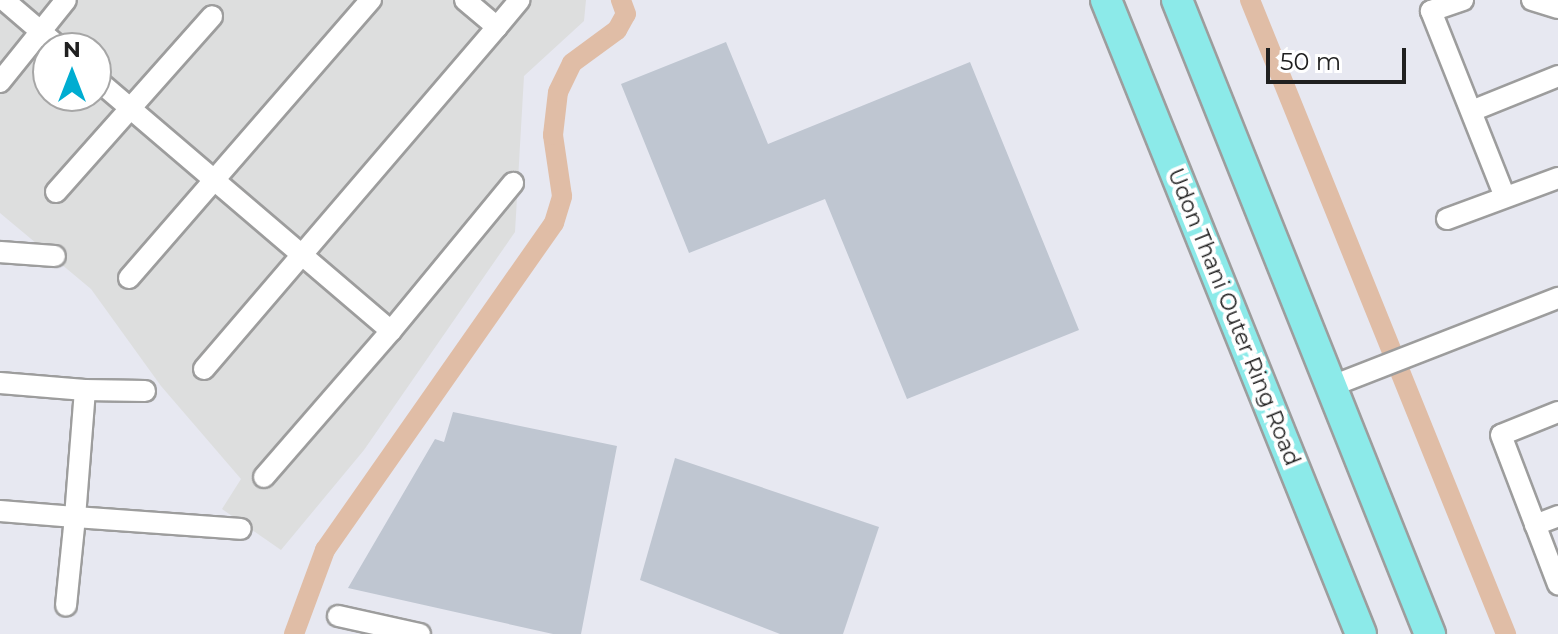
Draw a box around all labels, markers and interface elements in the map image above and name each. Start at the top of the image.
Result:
north arrow [32,32,112,112]
scale bar [1270,32,1410,82]
text: N [63,36,81,63]
text: 50 m [1280,47,1341,76]
street label: Udon Thani Outer Ring Road [1162,164,1306,470]

